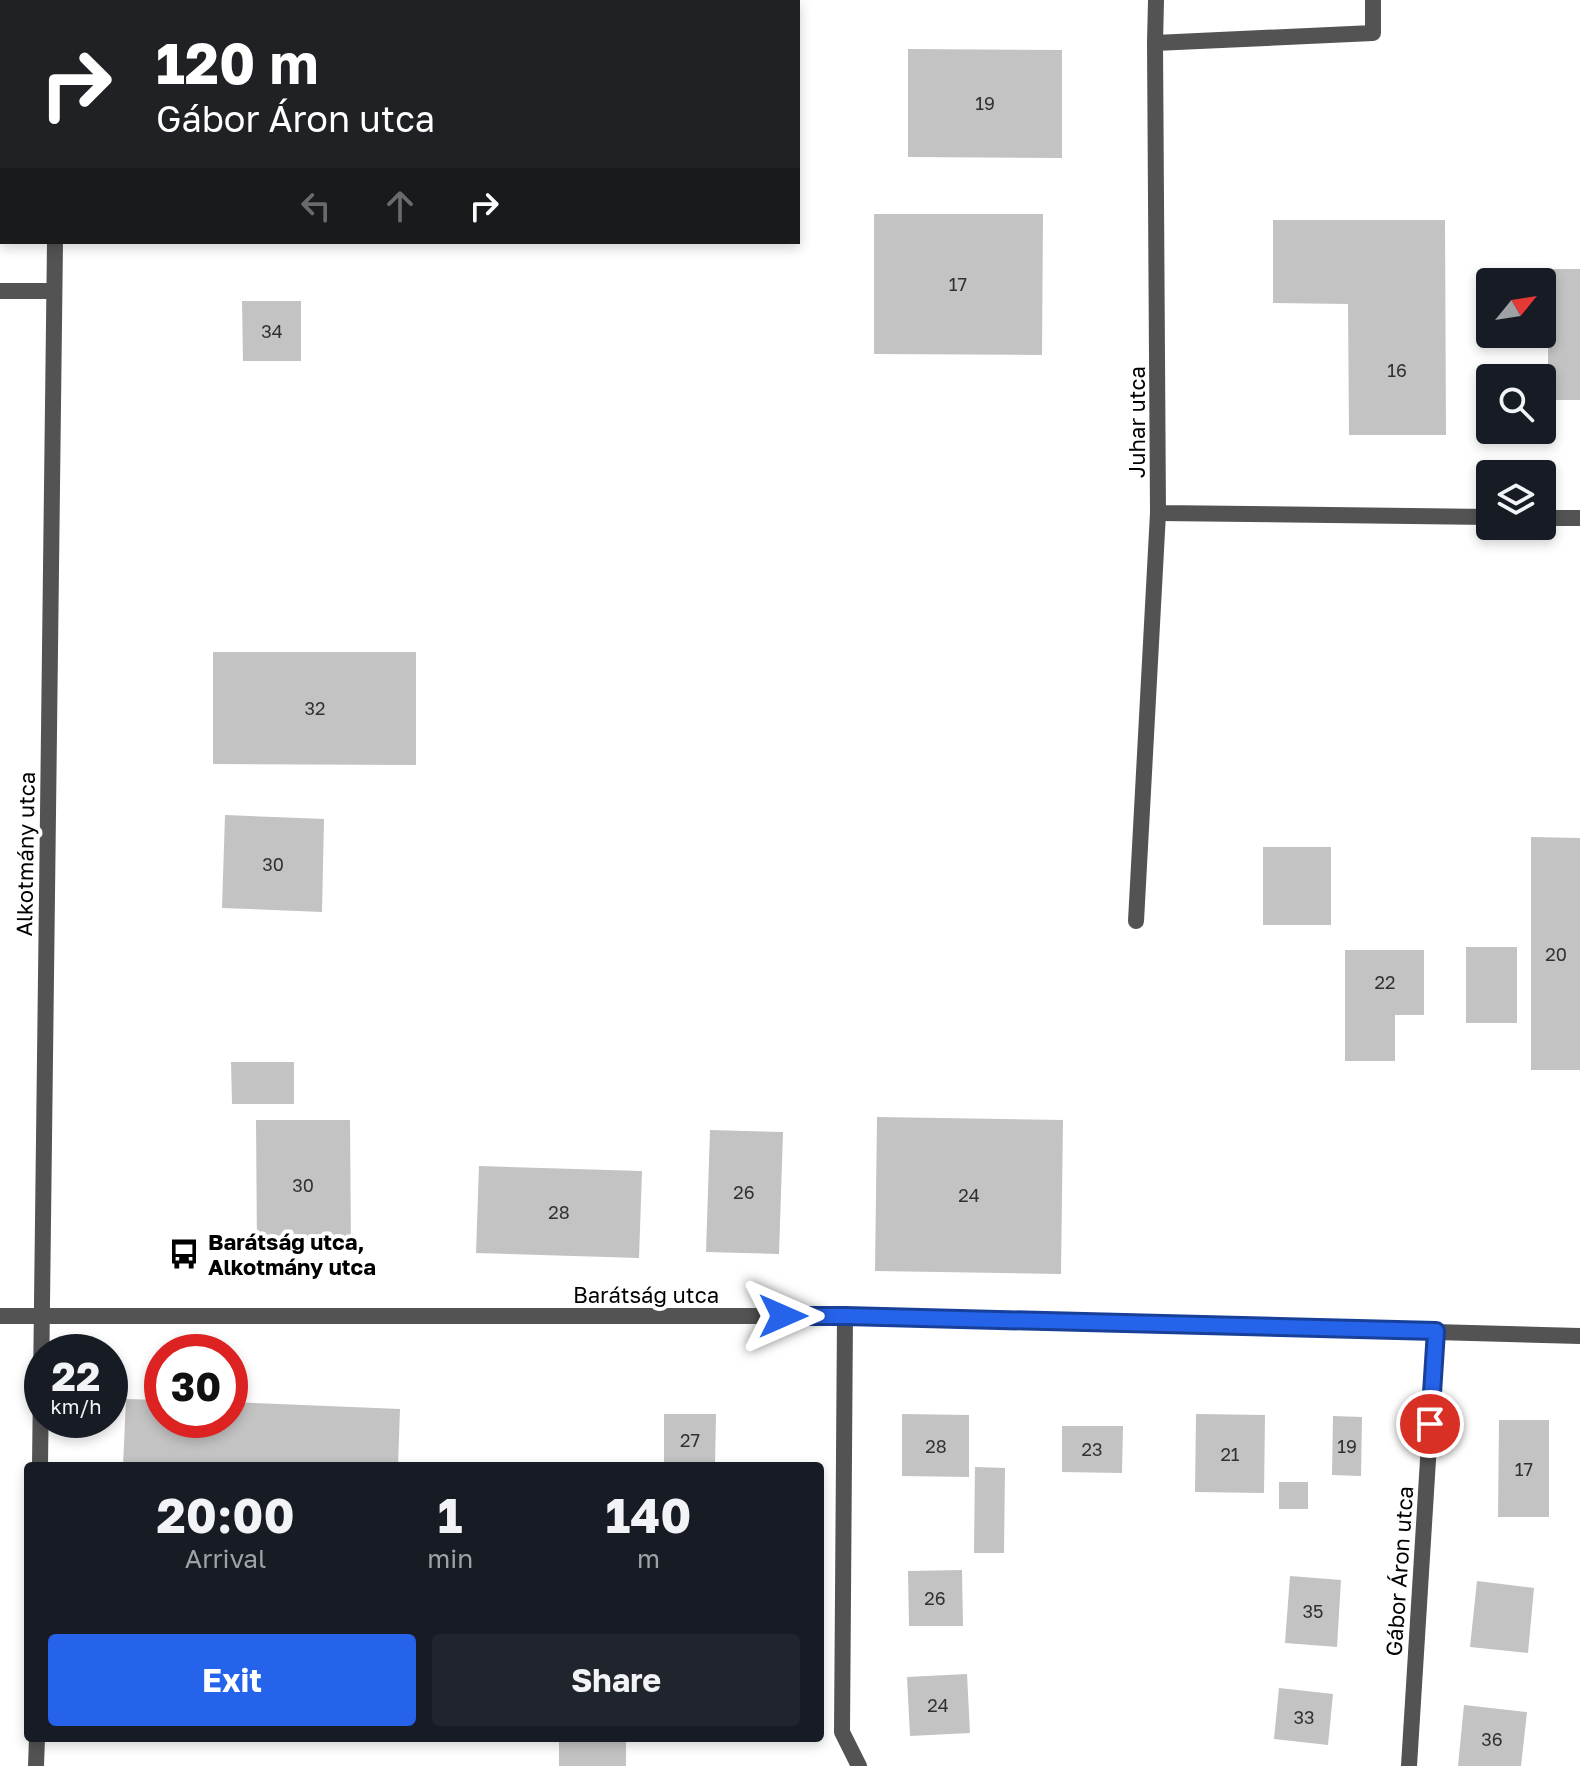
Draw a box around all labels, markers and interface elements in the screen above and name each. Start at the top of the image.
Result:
text: 120 m [156,29,318,96]
icon: right [24,32,128,136]
house number: 19 [975,92,995,114]
text: Gábor Áron utca [156,97,435,140]
icon: left [294,184,338,228]
icon: ahead [378,184,422,228]
icon: right [462,184,506,228]
north arrow [1476,268,1556,348]
map controls [1476,268,1556,540]
house number: 17 [949,273,967,295]
house number: 34 [261,320,283,342]
house number: 16 [1387,359,1407,381]
button: search [1476,364,1556,444]
street label: Juhar utca [1123,366,1150,478]
button: layers [1476,460,1556,540]
house number: 32 [305,697,325,719]
street label: Alkotmány utca [10,771,40,937]
house number: 30 [262,853,284,875]
house number: 20 [1545,943,1567,965]
house number: 22 [1375,971,1395,993]
house number: 30 [292,1174,314,1196]
house number: 26 [733,1181,755,1203]
house number: 24 [958,1184,980,1206]
house number: 28 [548,1201,570,1223]
place label: Barátság utca, Alkotmány utca [208,1228,376,1280]
bus stop icon: Barátság utca, Alkotmány utca [167,1237,201,1271]
position arrow [741,1274,825,1358]
street label: Barátság utca [573,1281,719,1308]
speed limit sign: 30 [144,1334,248,1438]
text: 22 [52,1352,100,1400]
pin [1396,1390,1464,1458]
text: km/h [51,1394,101,1418]
icon: arrive [1408,1402,1452,1446]
house number: 27 [680,1429,700,1451]
house number: 28 [925,1435,947,1457]
house number: 19 [1337,1435,1357,1457]
house number: 23 [1082,1438,1102,1460]
house number: 21 [1220,1443,1240,1465]
house number: 17 [1515,1458,1533,1480]
street label: Gábor Áron utca [1380,1485,1418,1657]
text: 20:00 [156,1486,295,1544]
text: 1 [438,1486,463,1544]
text: 140 [606,1486,692,1544]
text: Arrival [185,1543,266,1574]
text: min [427,1543,473,1574]
text: m [637,1543,660,1574]
house number: 26 [924,1587,946,1609]
house number: 35 [1303,1600,1323,1622]
button: Exit [48,1634,416,1726]
button: Share [432,1634,800,1726]
house number: 24 [927,1694,949,1716]
house number: 33 [1293,1706,1315,1728]
house number: 36 [1481,1728,1503,1750]

